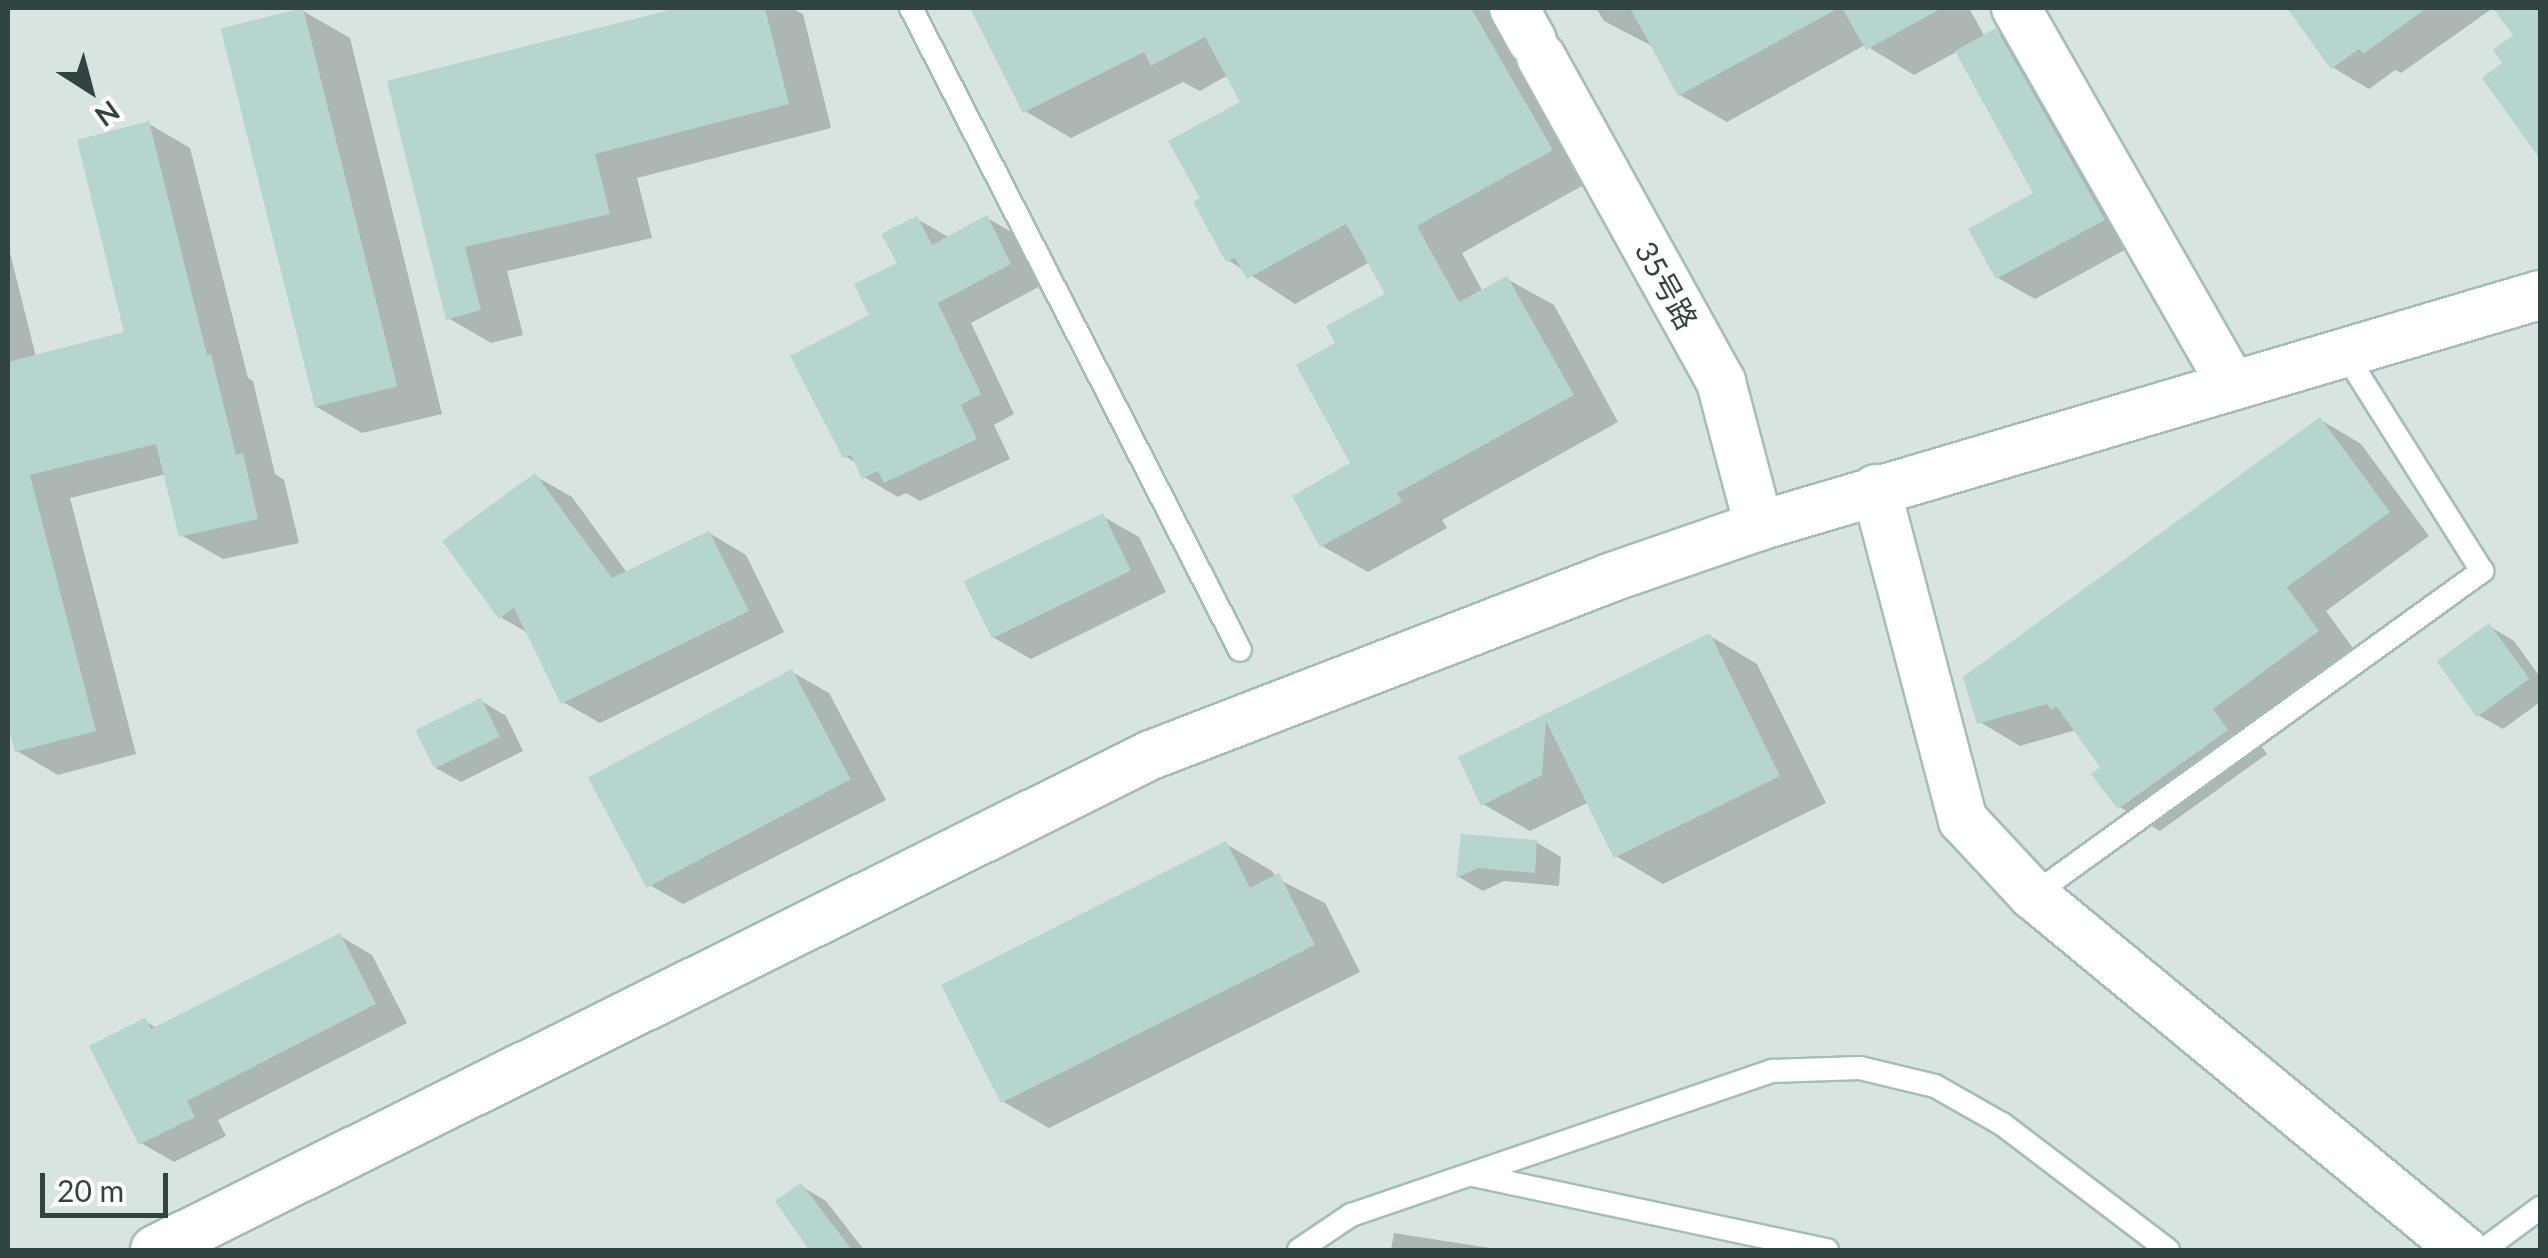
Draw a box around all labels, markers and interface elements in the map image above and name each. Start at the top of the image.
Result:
north arrow [40,40,140,140]
text: N [89,94,126,134]
street label: 35号路 [1628,235,1706,335]
scale bar [45,1153,172,1215]
text: 20 m [57,1172,124,1208]

